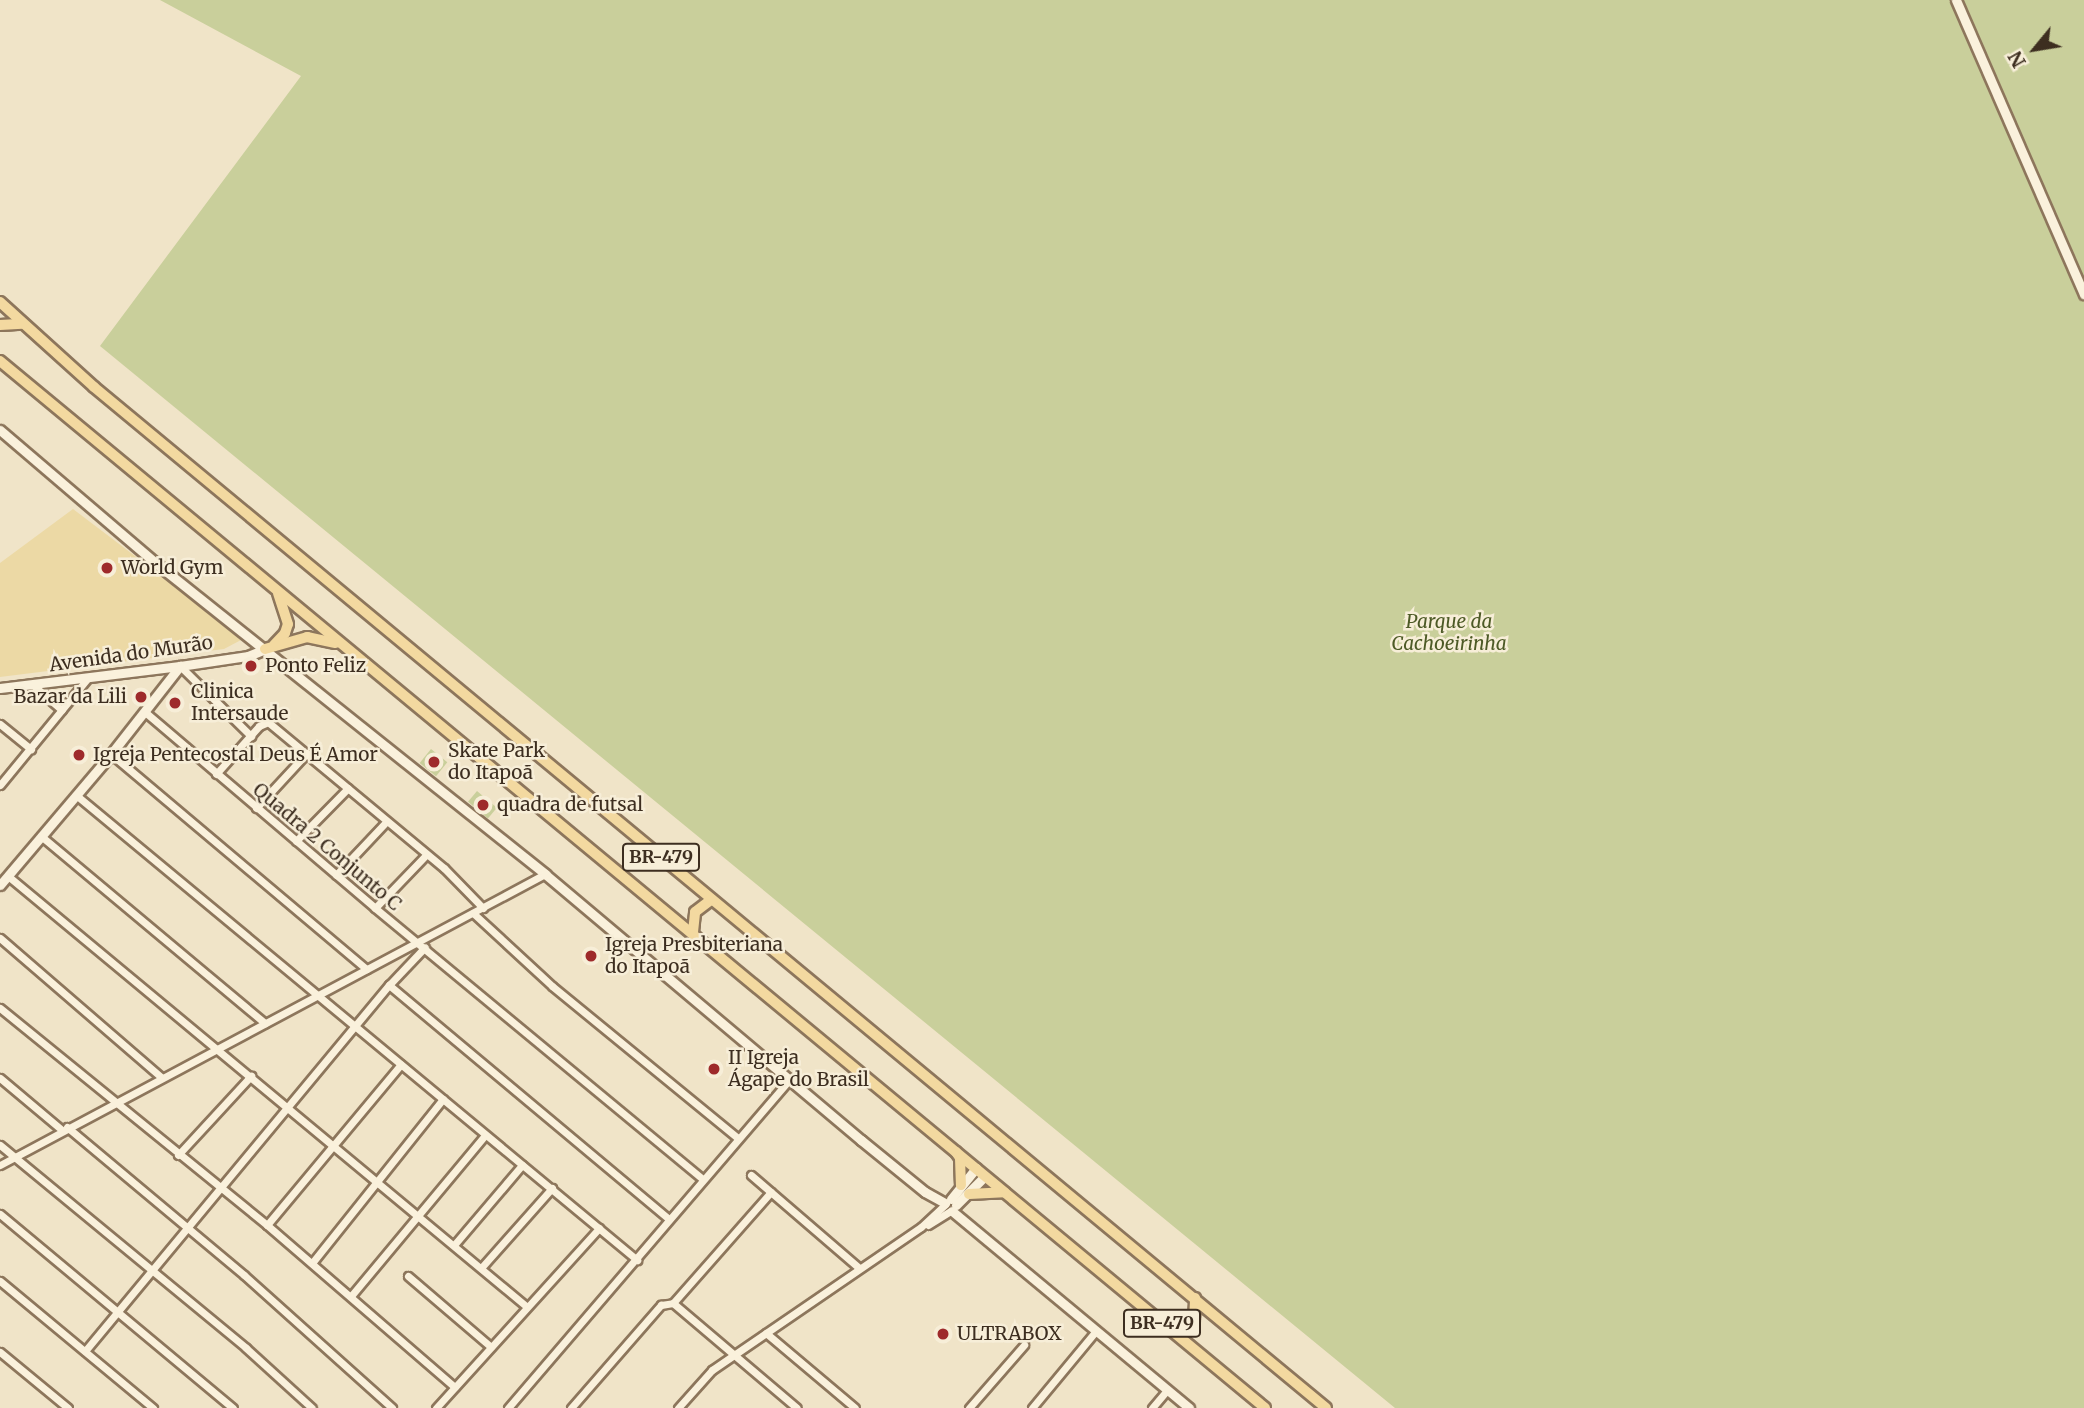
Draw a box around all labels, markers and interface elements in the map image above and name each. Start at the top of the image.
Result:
north arrow [2000,14,2070,84]
text: N [2003,47,2031,72]
place label: World Gym [121,557,223,579]
marker: World Gym [99,560,115,576]
park label: Parque da Cachoeirinha [1391,611,1507,655]
street label: Avenida do Murão [48,631,214,677]
place label: Ponto Feliz [265,655,366,677]
marker: Ponto Feliz [243,658,259,674]
place label: Clinica Intersaude [191,681,288,725]
place label: Bazar da Lili [13,686,127,708]
marker: Bazar da Lili [133,689,149,705]
marker: Clinica Intersaude [165,693,185,713]
place label: Skate Park do Itapoã [448,740,545,784]
place label: Igreja Pentecostal Deus É Amor [93,744,378,766]
marker: Igreja Pentecostal Deus É Amor [71,747,87,763]
marker: Skate Park do Itapoã [426,754,442,770]
street label: Quadra 2 Conjunto C [248,778,406,916]
place label: quadra de futsal [497,794,643,816]
marker: quadra de futsal [475,797,491,813]
road number: BR-479 [621,842,701,872]
place label: Igreja Presbiteriana do Itapoã [605,934,783,978]
marker: Igreja Presbiteriana do Itapoã [583,948,599,964]
place label: II Igreja Ágape do Brasil [728,1047,869,1091]
marker: II Igreja Ágape do Brasil [706,1061,722,1077]
road number: BR-479 [1122,1308,1202,1338]
place label: ULTRABOX [957,1323,1062,1345]
marker: ULTRABOX [935,1326,951,1342]

